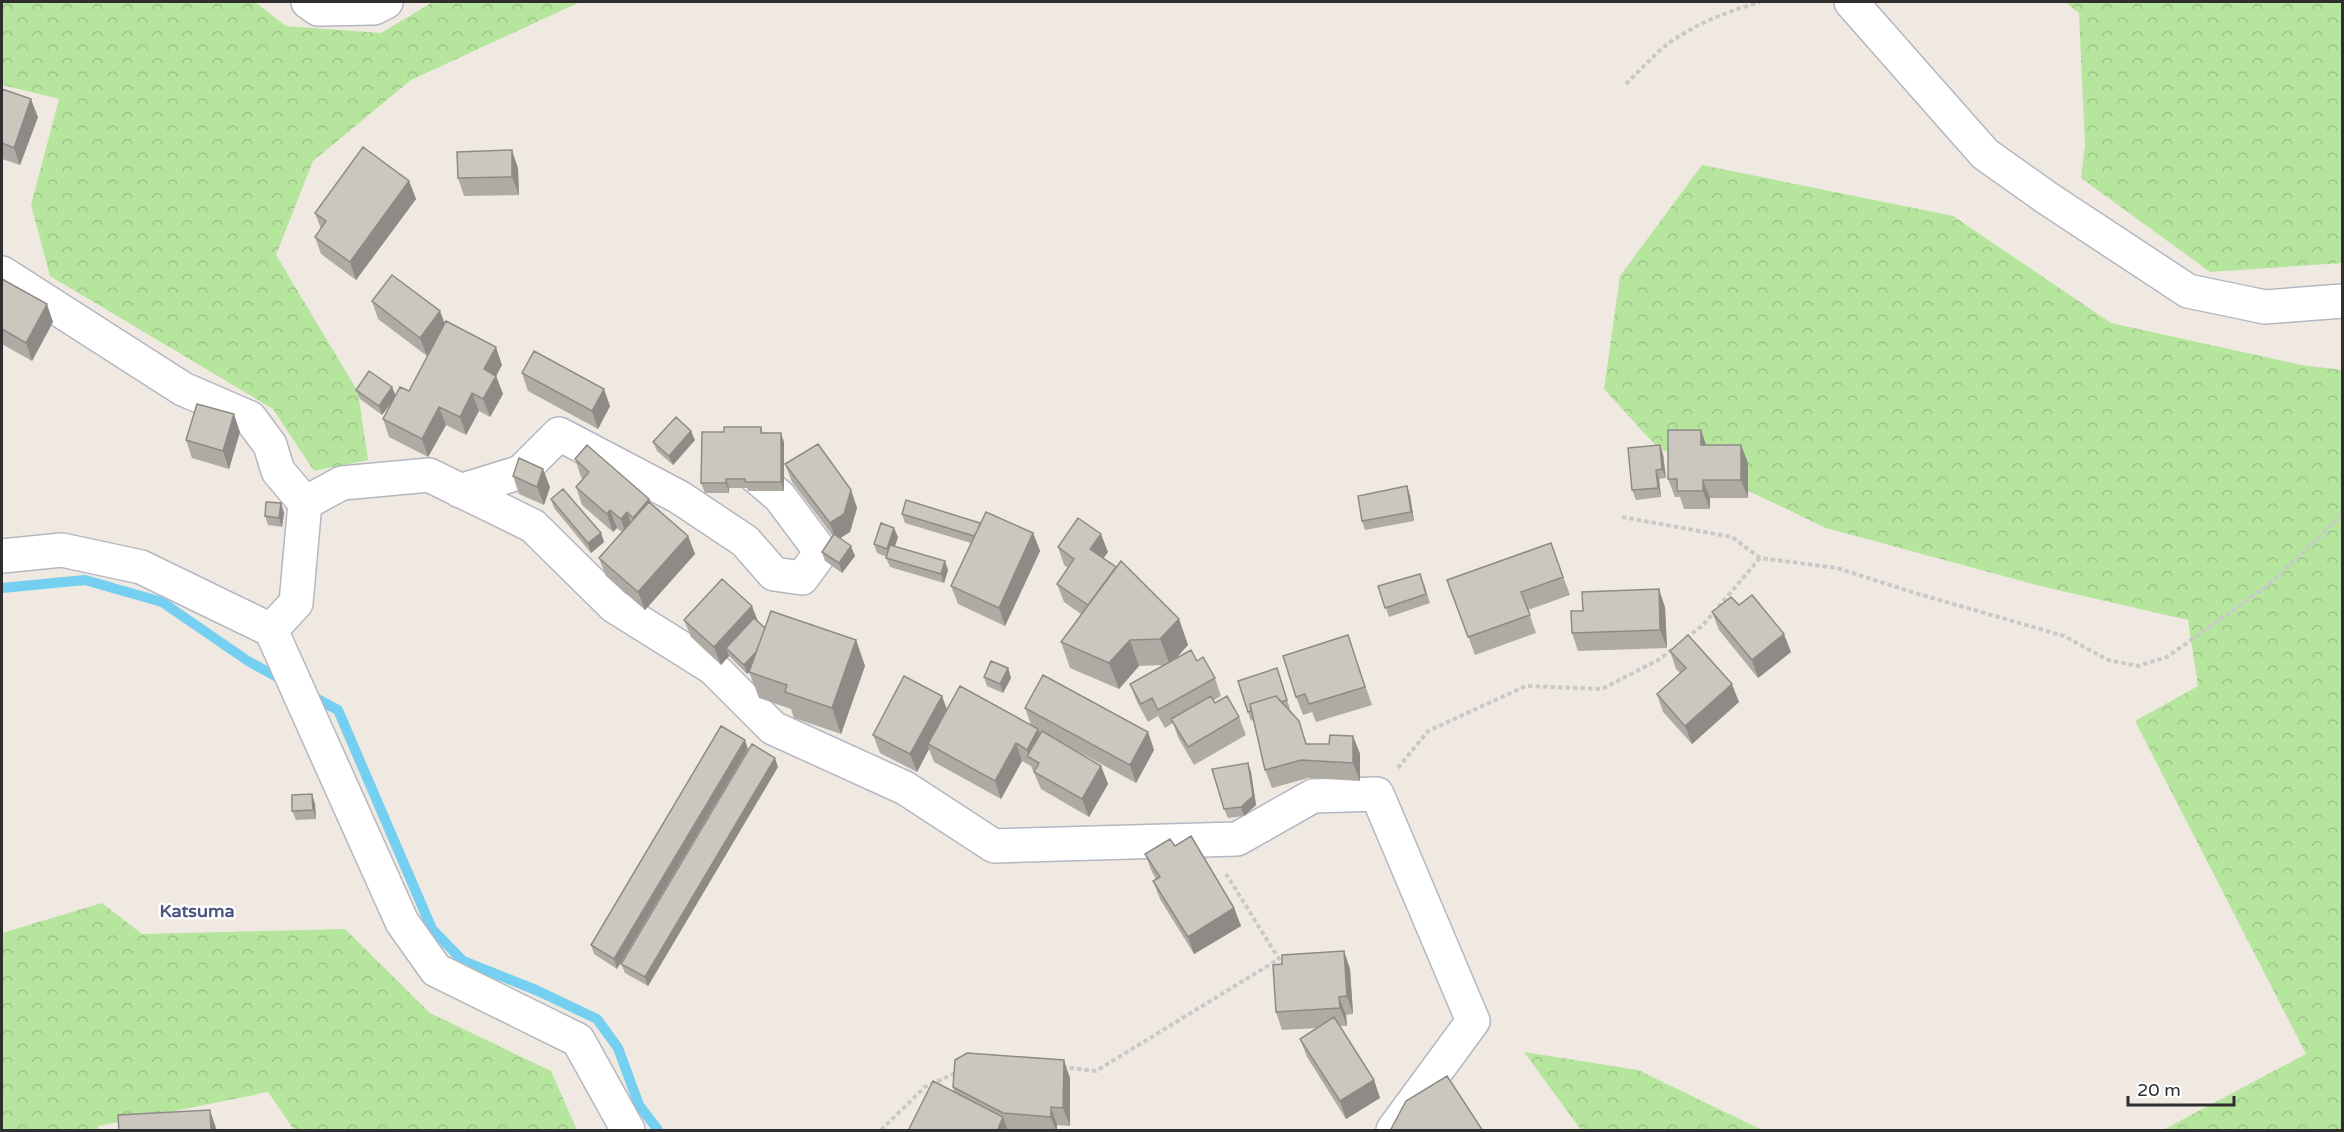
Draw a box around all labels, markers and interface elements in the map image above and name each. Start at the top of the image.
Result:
district label: Katsuma [159,900,235,922]
scale bar [2128,1069,2234,1107]
text: 20 m [2137,1079,2181,1101]

